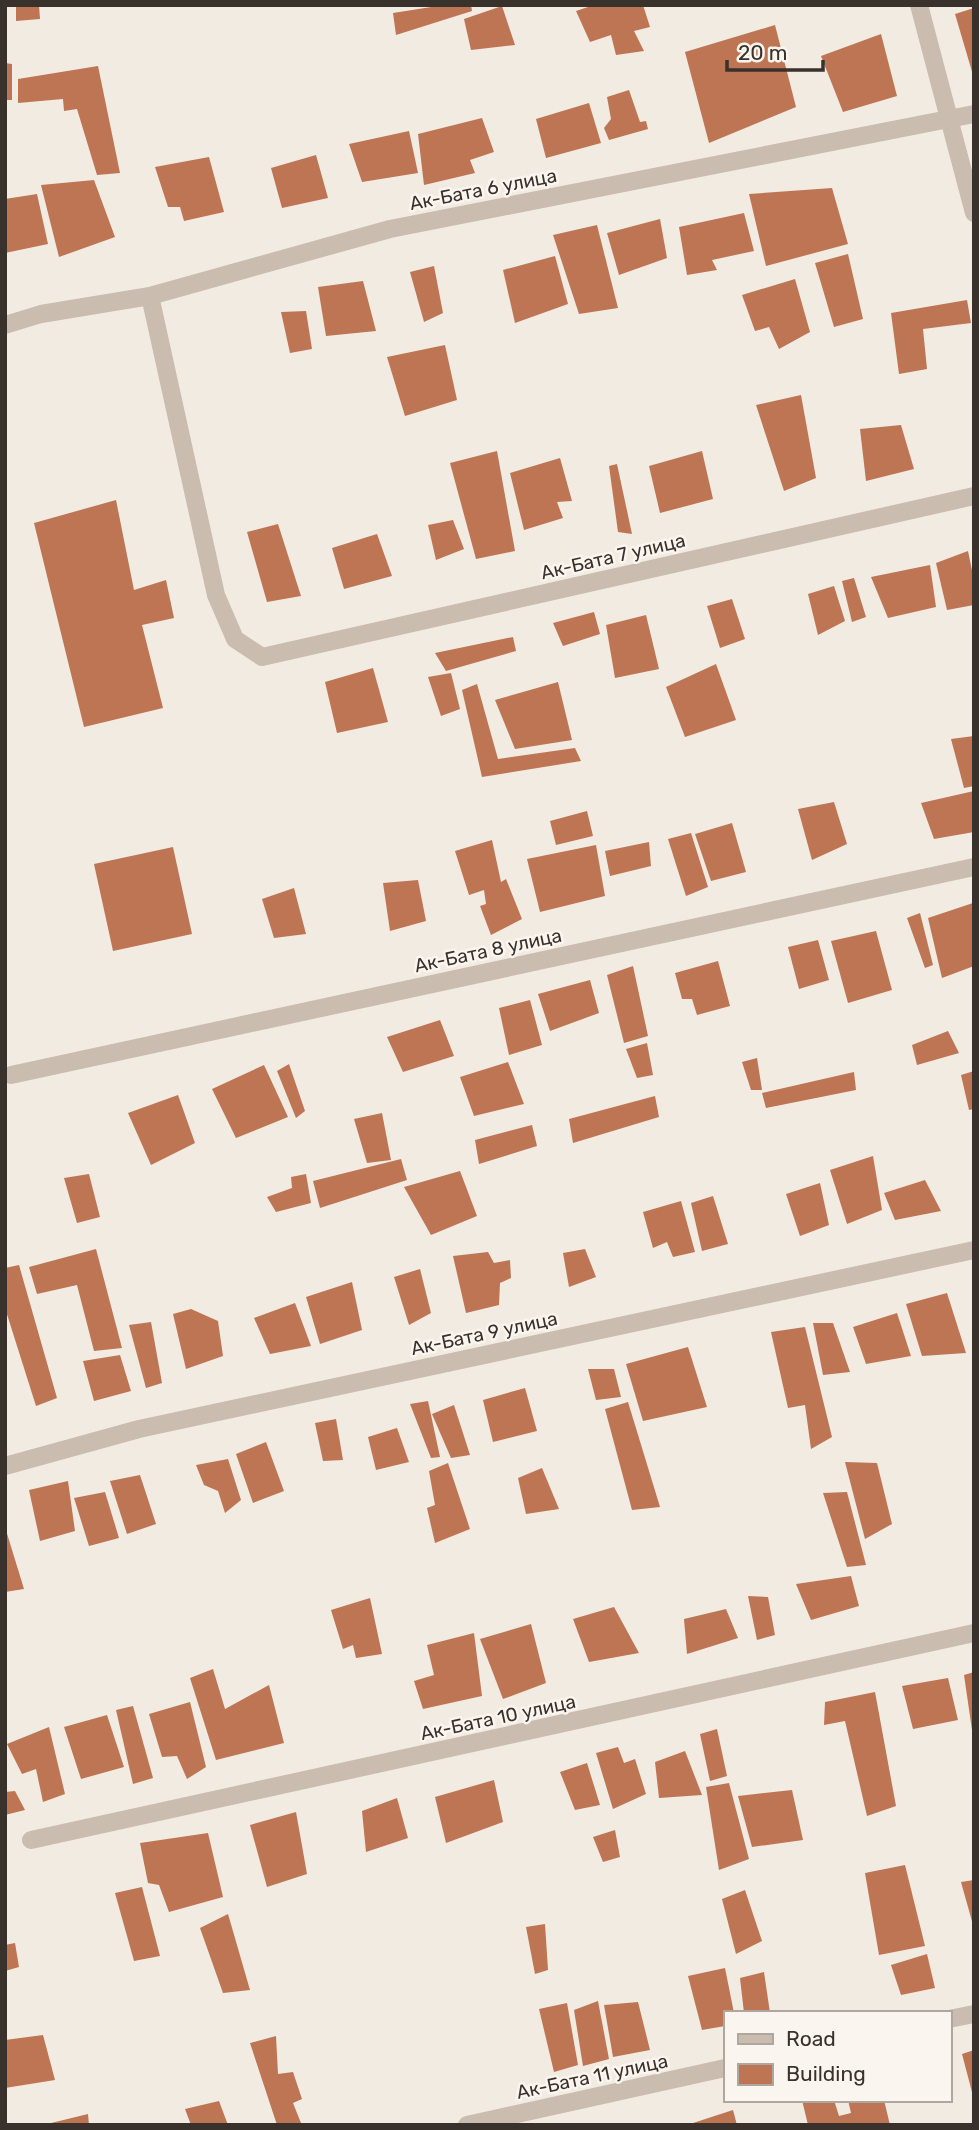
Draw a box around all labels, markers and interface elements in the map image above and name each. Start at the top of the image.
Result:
scale bar [727,28,823,72]
text: 20 m [738,40,787,65]
street label: Ак-Бата 6 улица [408,164,559,215]
street label: Ак-Бата 7 улица [539,529,688,584]
street label: Ак-Бата 8 улица [412,924,564,977]
street label: Ак-Бата 9 улица [409,1307,560,1360]
street label: Ак-Бата 10 улица [418,1690,578,1745]
legend [724,2011,951,2102]
text: Road [786,2026,836,2051]
street label: Ак-Бата 11 улица [514,2049,670,2104]
text: Building [786,2061,866,2086]

